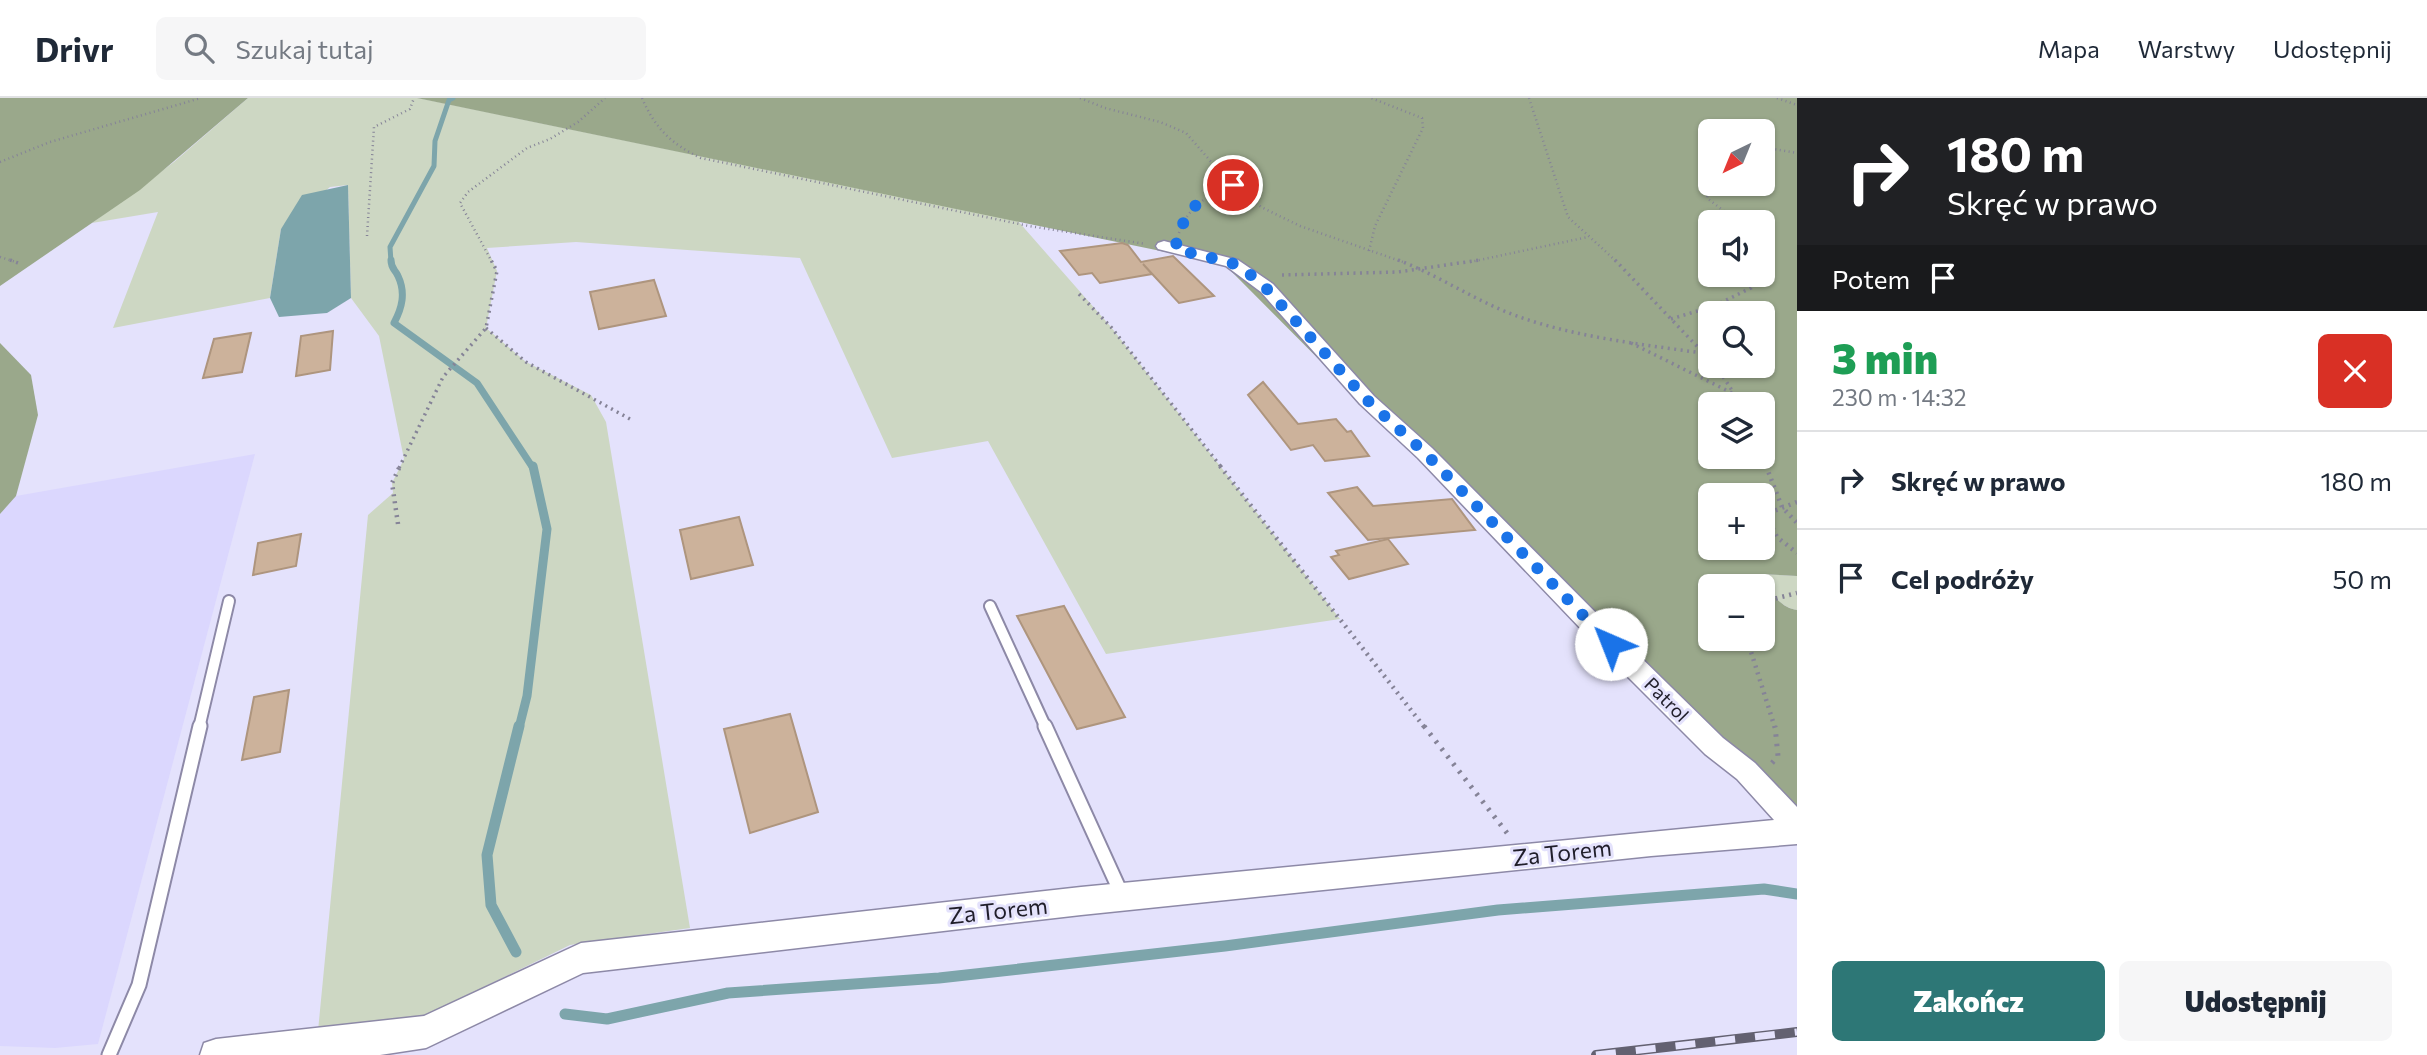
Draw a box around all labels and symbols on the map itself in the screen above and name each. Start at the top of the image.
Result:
north arrow [1698,119,1774,196]
pin [1203,155,1263,215]
position arrow [1574,607,1648,681]
street label: Patrol [1640,672,1694,726]
street label: Za Torem [1511,833,1613,871]
street label: Za Torem [947,891,1049,929]

